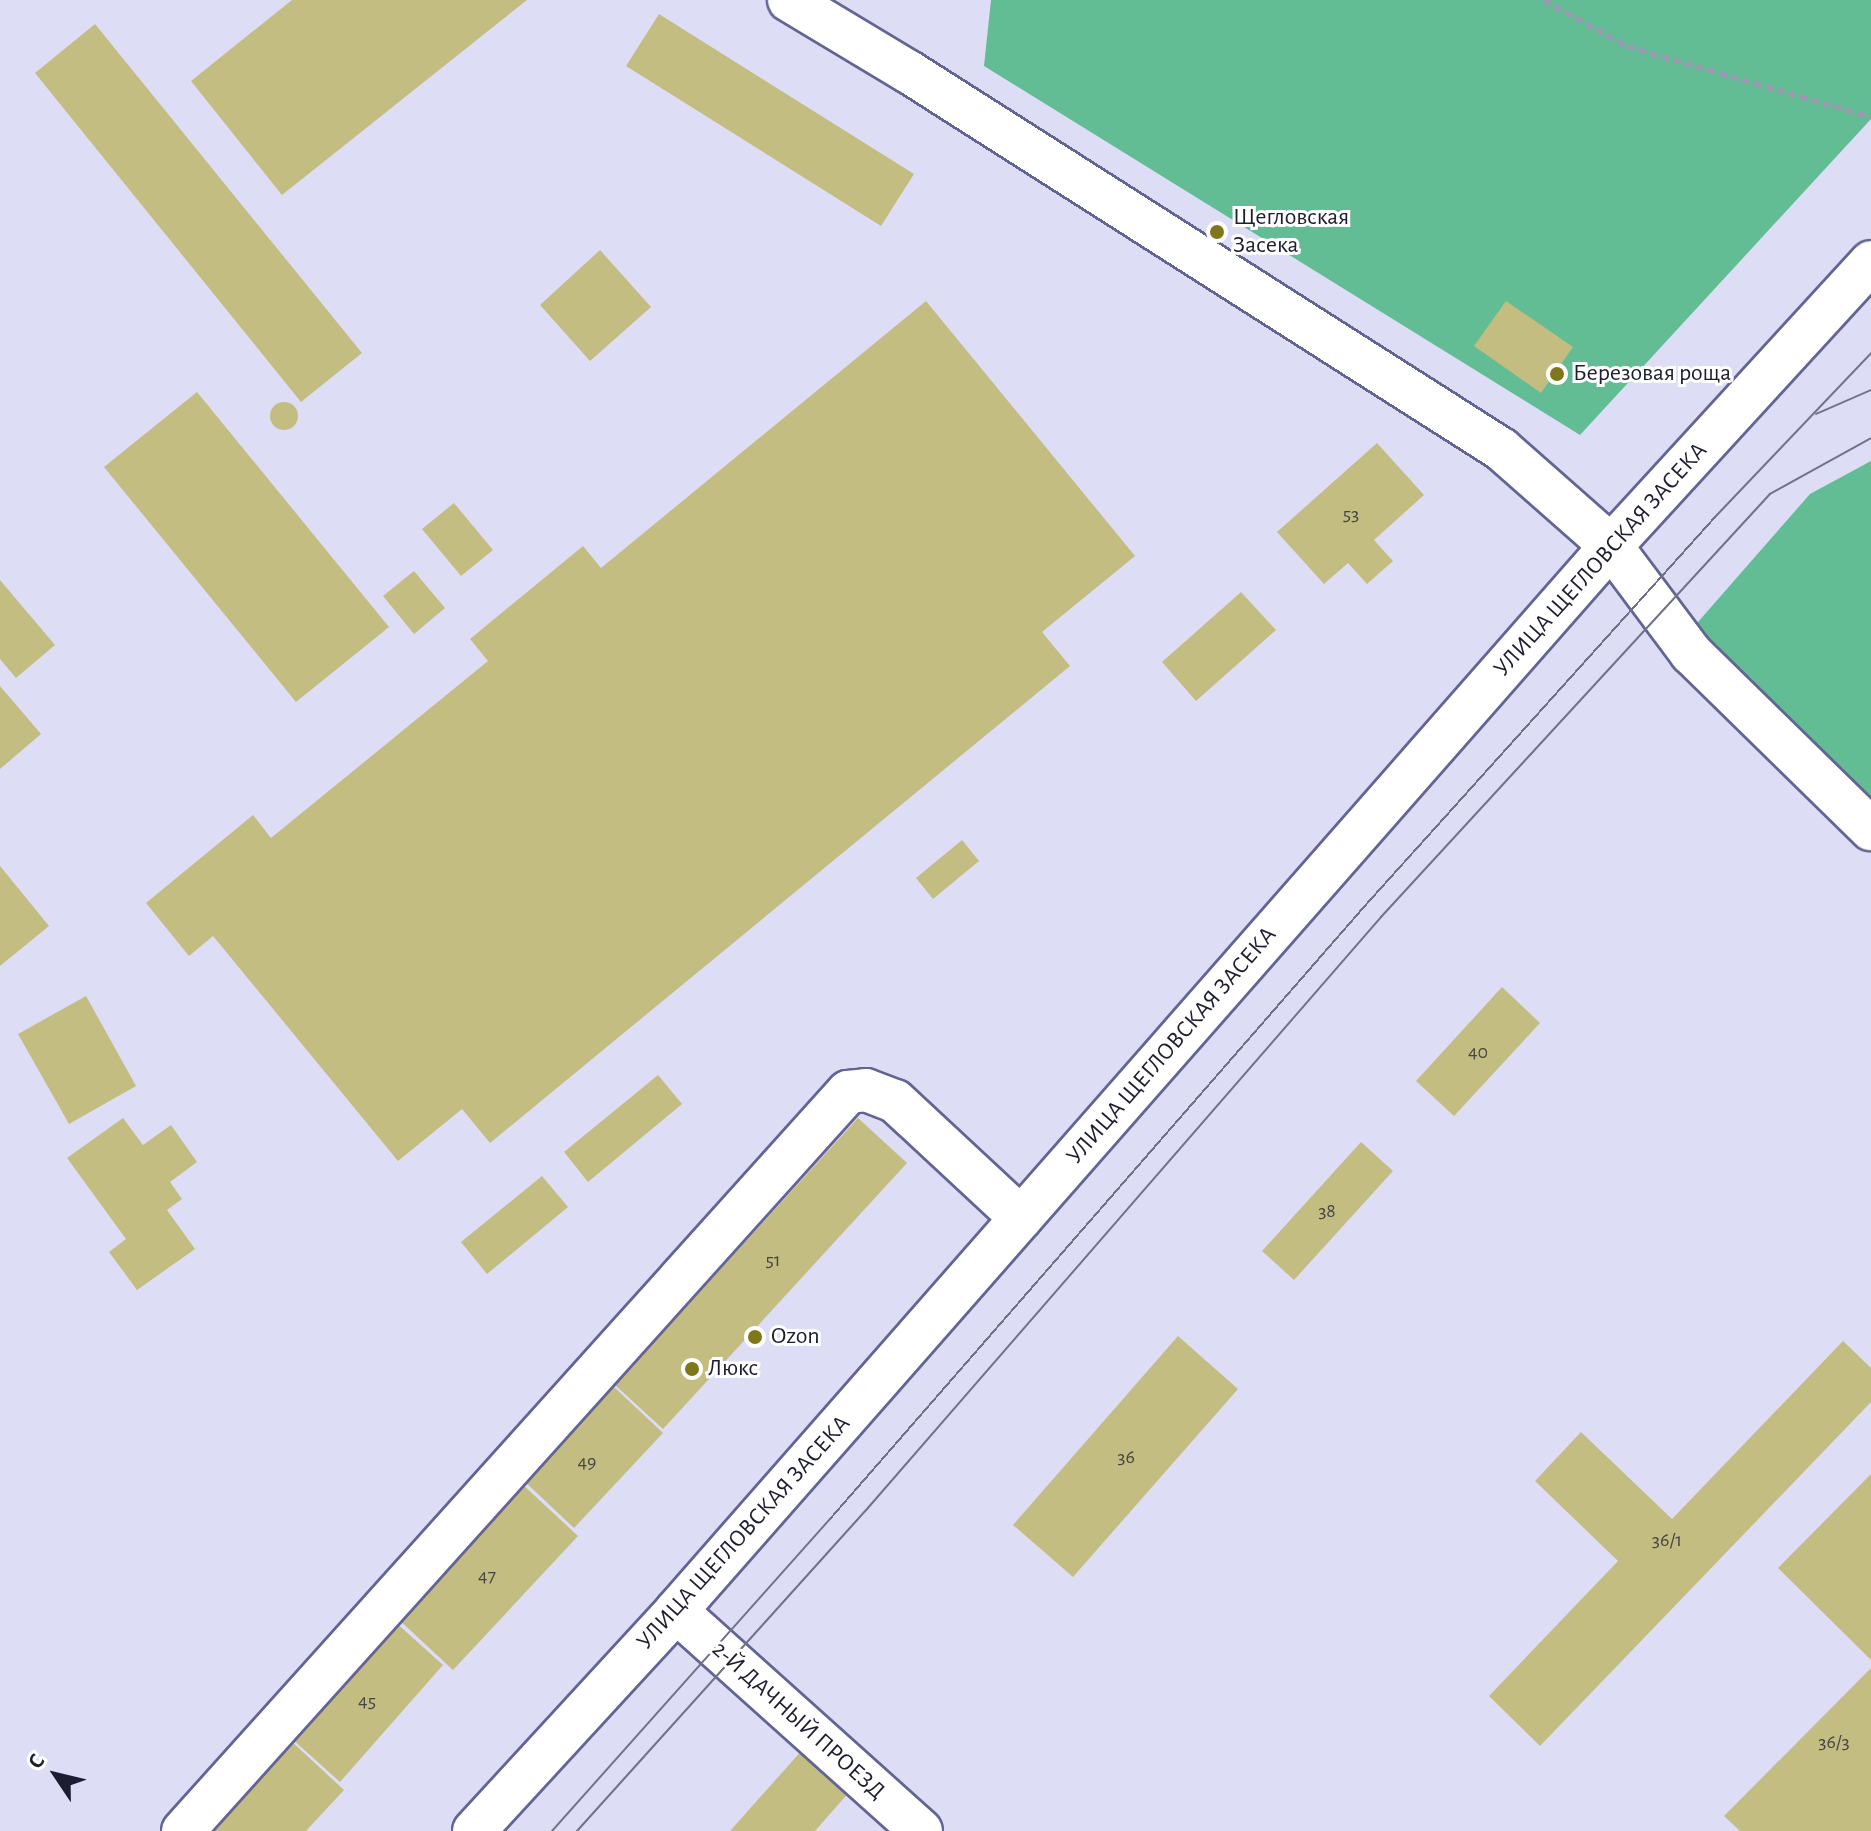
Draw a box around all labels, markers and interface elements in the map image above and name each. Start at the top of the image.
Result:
place label: Щегловская Засека [1233,204,1349,260]
marker: Щегловская Засека [1208,223,1226,241]
place label: Березовая роща [1573,360,1731,388]
marker: Березовая роща [1548,365,1566,383]
street label: УЛИЦА ЩЕГЛОВСКАЯ ЗАСЕКА [1488,437,1714,683]
house number: 53 [1343,502,1359,526]
street label: УЛИЦА ЩЕГЛОВСКАЯ ЗАСЕКА [1061,921,1283,1171]
house number: 40 [1468,1040,1488,1064]
house number: 38 [1318,1199,1336,1223]
house number: 51 [765,1248,781,1272]
place label: Ozon [771,1323,820,1351]
marker: Ozon [746,1328,764,1346]
place label: Люкс [708,1355,758,1383]
marker: Люкс [683,1360,701,1378]
street label: УЛИЦА ЩЕГЛОВСКАЯ ЗАСЕКА [631,1410,857,1656]
house number: 36 [1117,1445,1135,1469]
house number: 49 [577,1450,597,1474]
house number: 36/1 [1652,1528,1682,1552]
house number: 47 [478,1564,496,1588]
street label: 2-Й ДАЧНЫЙ ПРОЕЗД [705,1636,891,1806]
house number: 45 [358,1689,376,1713]
house number: 36/3 [1818,1730,1850,1754]
north arrow [16,1735,96,1815]
text: С [24,1750,49,1773]

